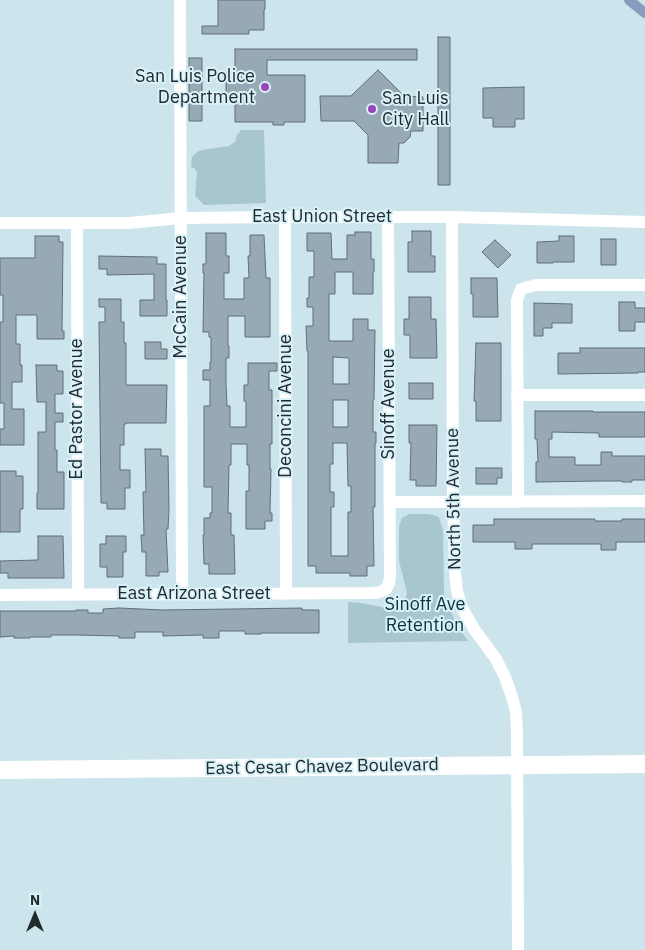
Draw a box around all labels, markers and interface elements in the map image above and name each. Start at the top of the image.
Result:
place label: San Luis Police Department [135,66,255,108]
marker: San Luis Police Department [259,81,271,93]
place label: San Luis City Hall [382,88,449,130]
marker: San Luis City Hall [366,103,378,115]
street label: East Union Street [252,206,392,228]
street label: McCain Avenue [170,235,192,359]
street label: Deconcini Avenue [275,334,297,478]
street label: Ed Pastor Avenue [66,338,88,480]
street label: Sinoff Avenue [378,348,400,460]
street label: North 5th Avenue [442,428,466,570]
street label: East Arizona Street [117,583,271,605]
park label: Sinoff Ave Retention [385,594,465,636]
street label: East Cesar Chavez Boulevard [205,754,439,780]
north arrow [10,890,60,940]
text: N [30,891,40,909]

